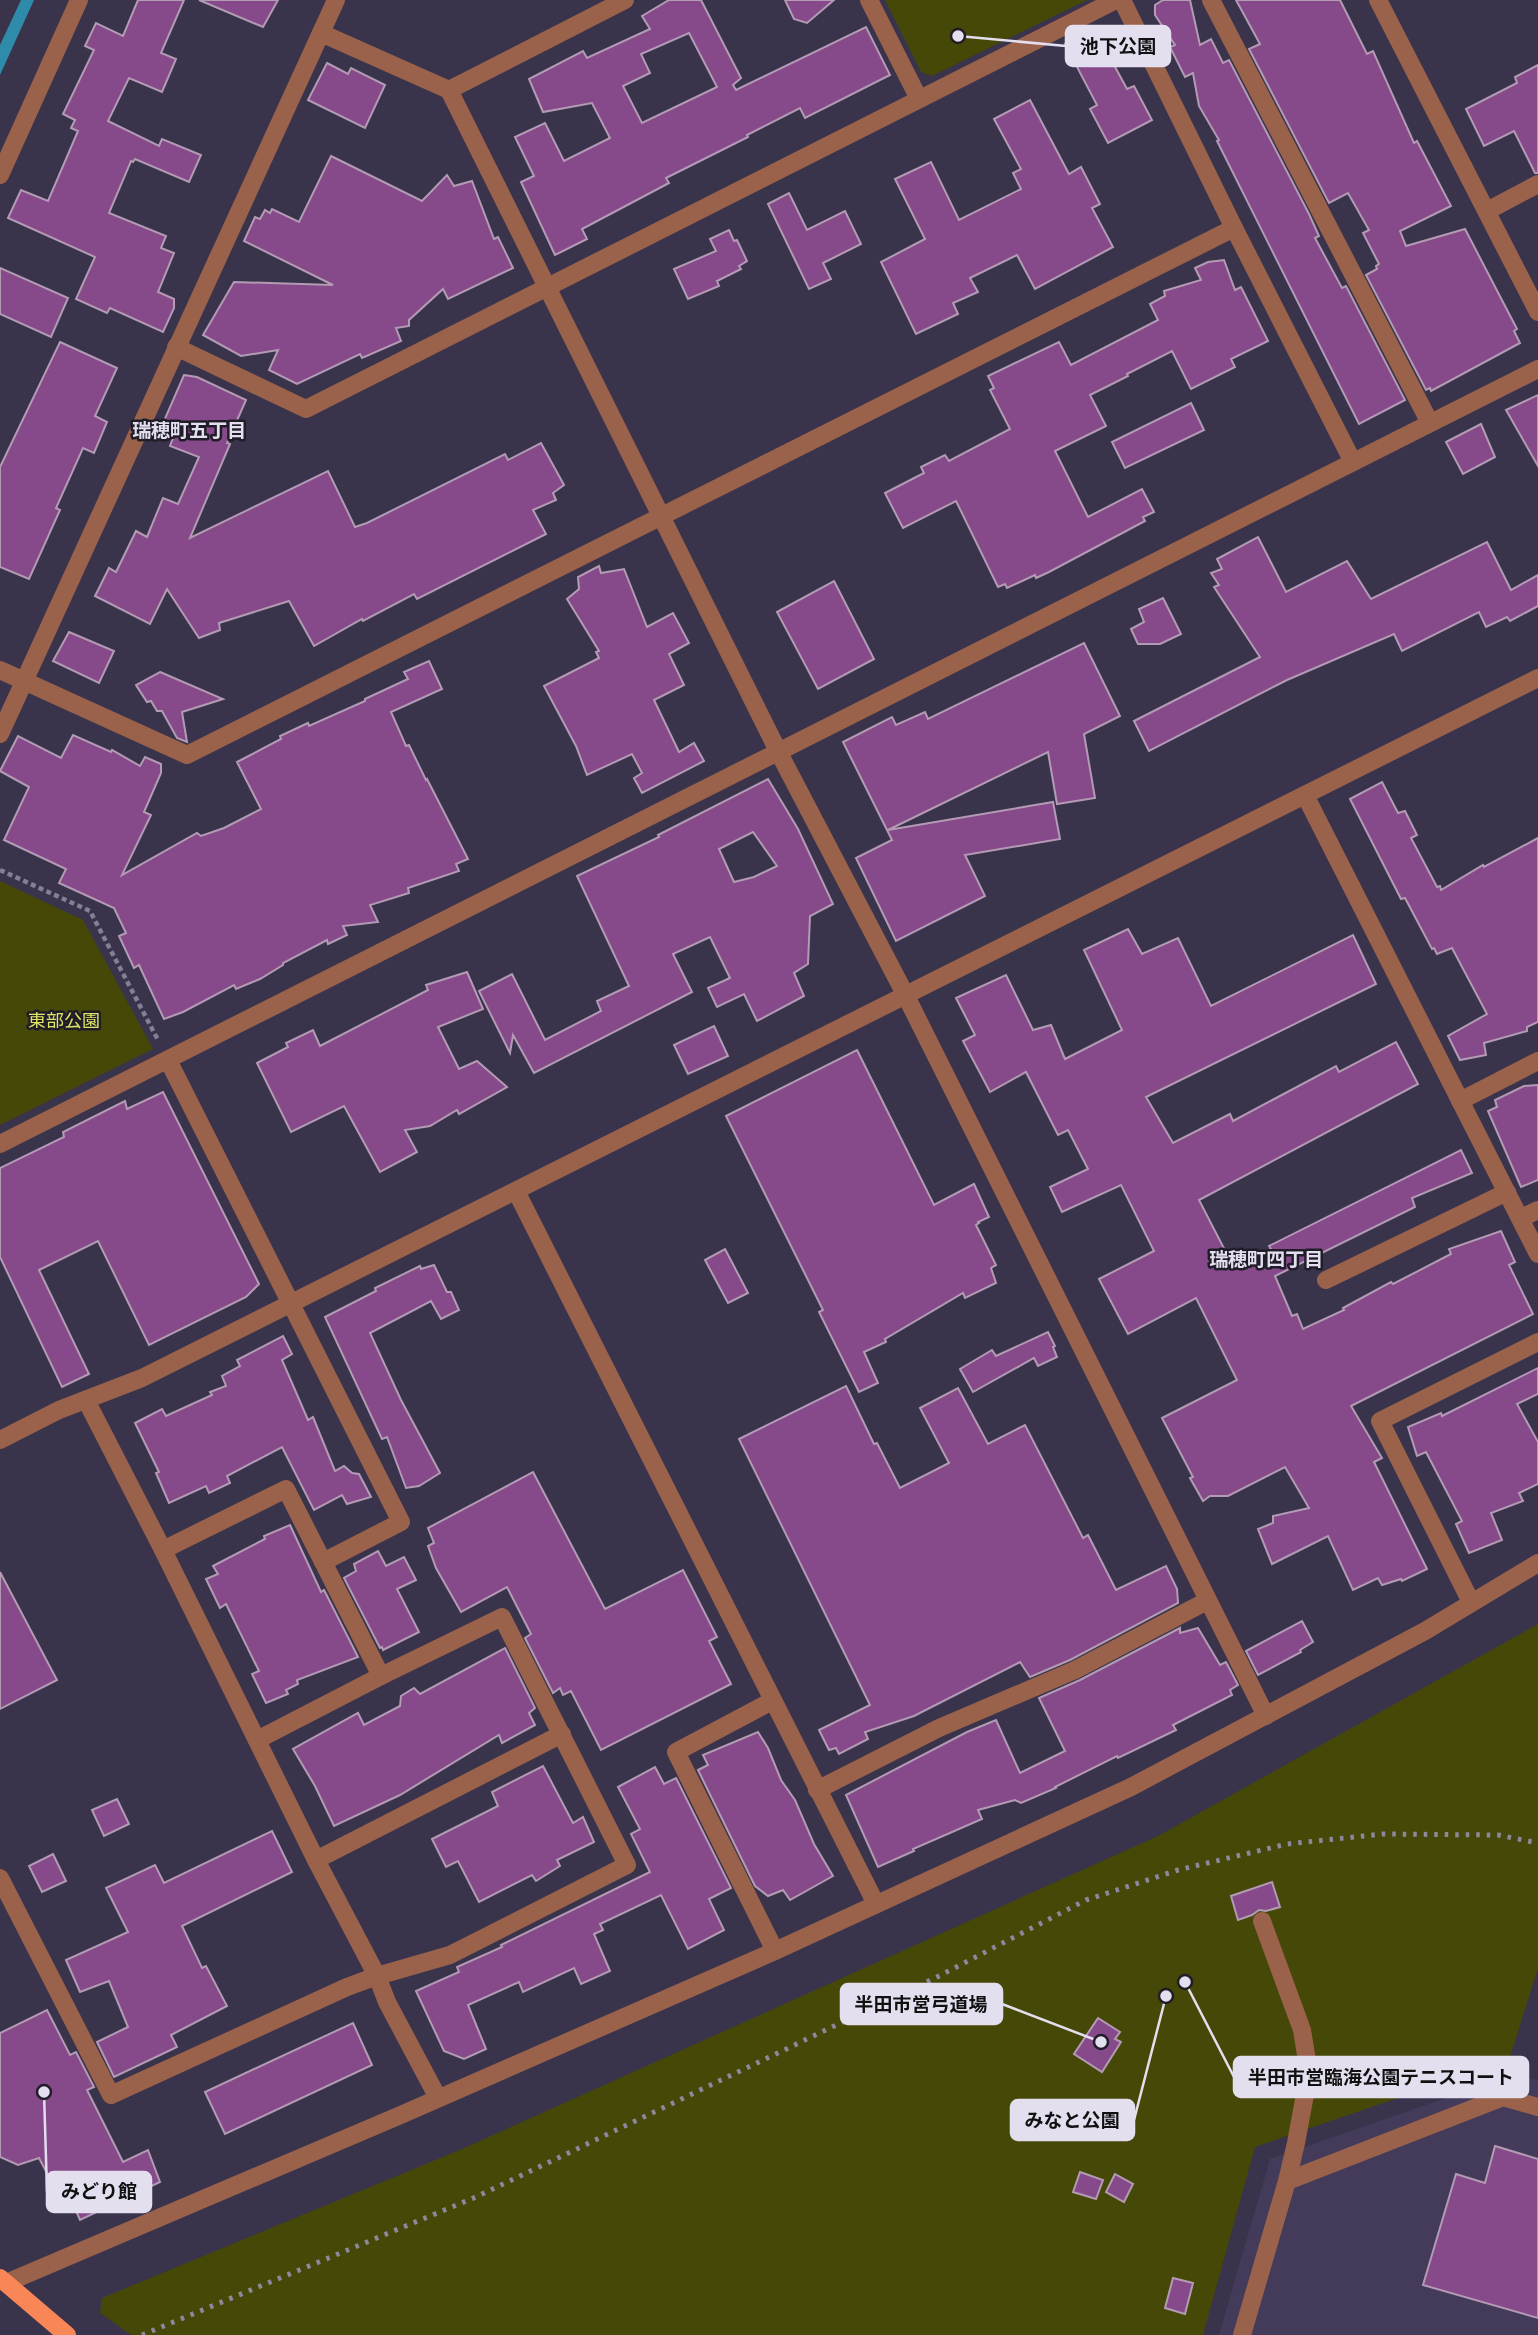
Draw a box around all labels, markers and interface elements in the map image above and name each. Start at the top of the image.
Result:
callout: 池下公園 [1066,26,1170,66]
text: 池下公園 [1080,34,1156,57]
district label: 瑞穂町五丁目 [132,418,246,441]
park label: 東部公園 [28,1009,100,1031]
district label: 瑞穂町四丁目 [1209,1247,1323,1270]
callout: 半田市営弓道場 [841,1984,1002,2024]
text: 半田市営弓道場 [854,1992,988,2015]
callout: 半田市営臨海公園テニスコート [1234,2057,1528,2097]
text: 半田市営臨海公園テニスコート [1248,2065,1514,2088]
callout: みなと公園 [1011,2100,1134,2140]
text: みなと公園 [1024,2108,1120,2131]
callout: みどり館 [47,2172,151,2212]
text: みどり館 [61,2179,137,2202]

